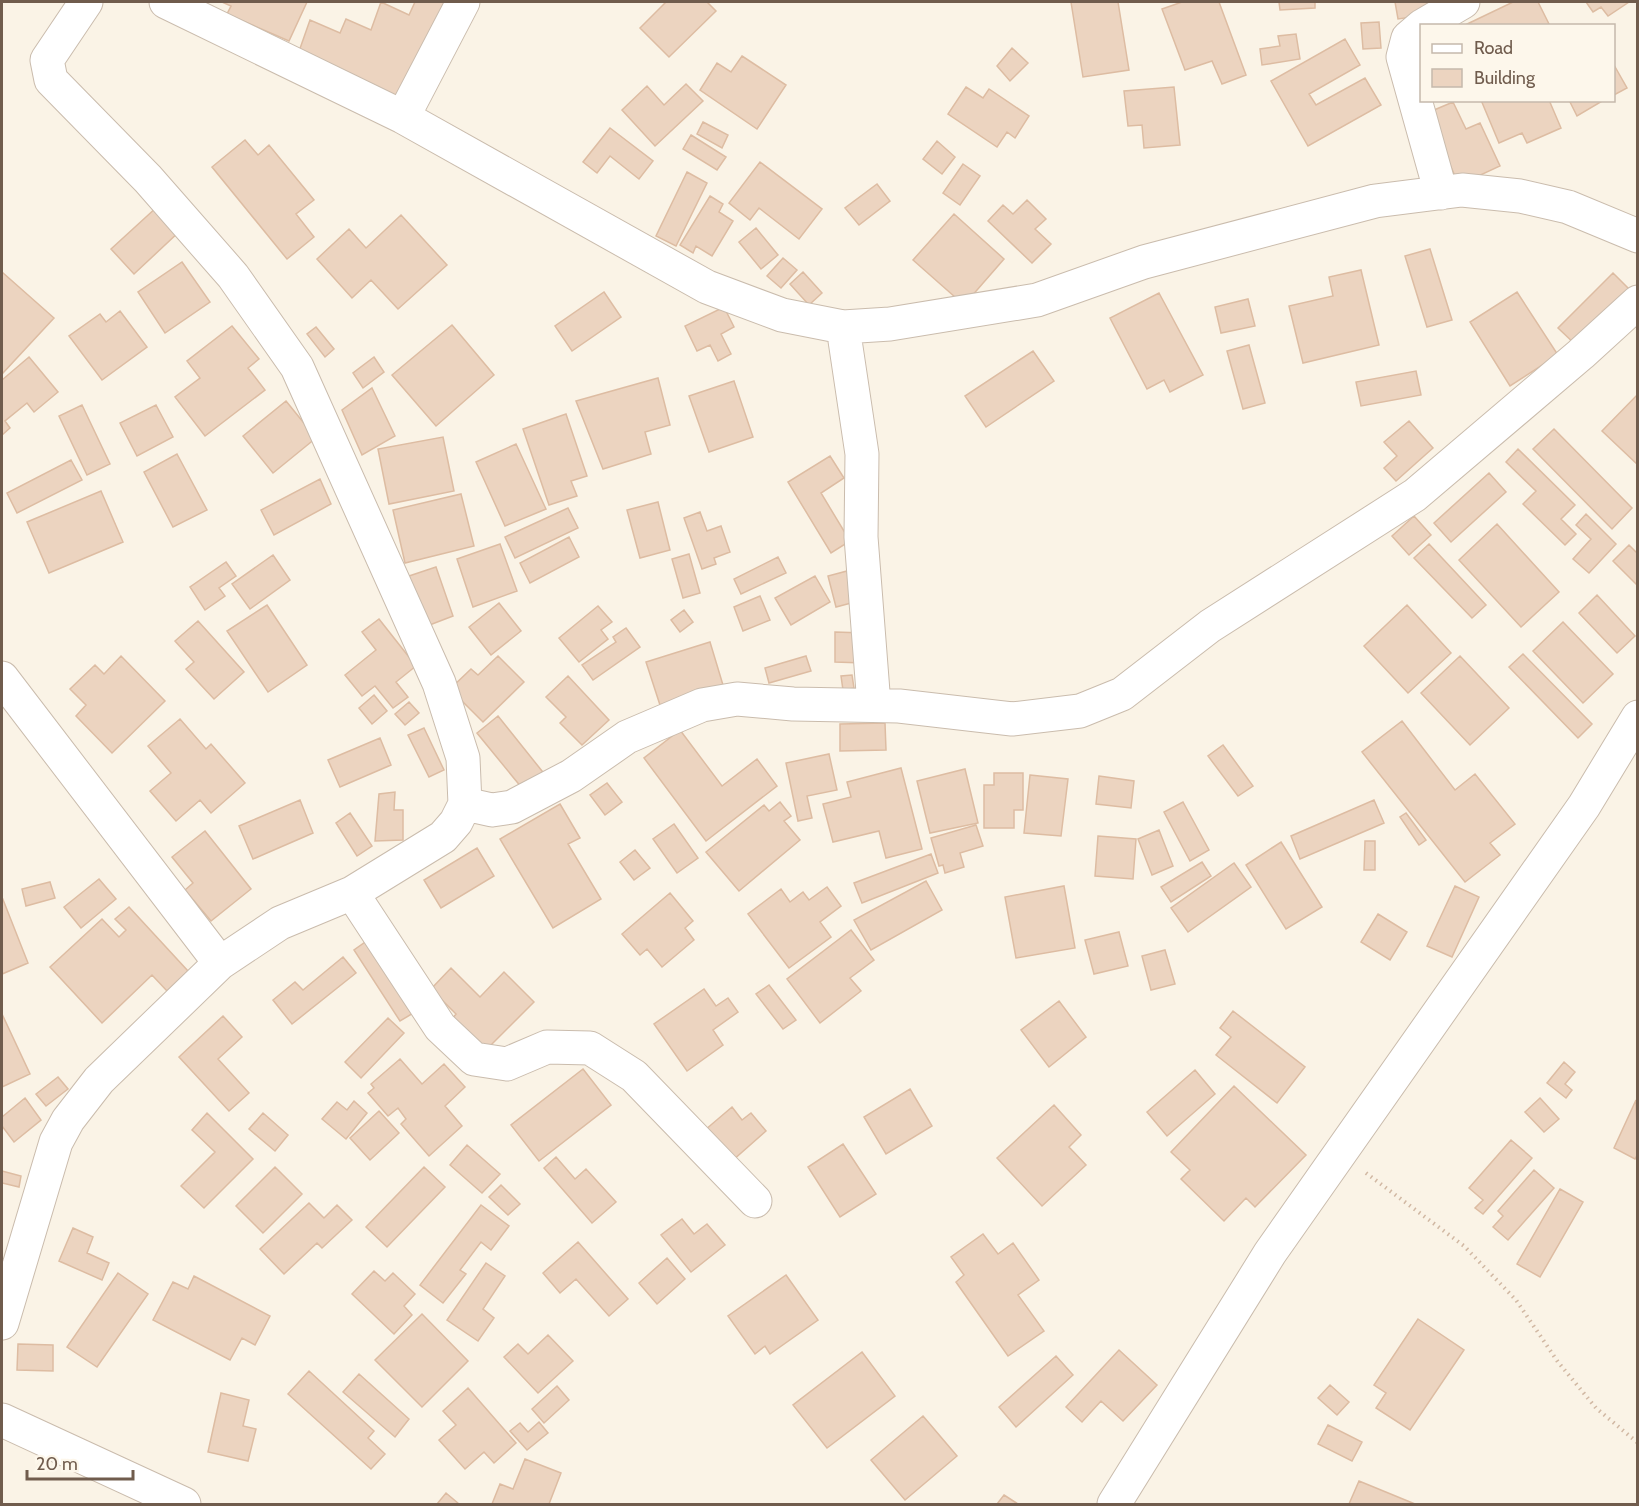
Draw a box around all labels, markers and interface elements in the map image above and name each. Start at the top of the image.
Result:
legend [1420,24,1615,102]
text: Road [1474,37,1513,59]
text: Building [1474,67,1536,89]
scale bar [27,1443,134,1481]
text: 20 m [36,1453,78,1475]

